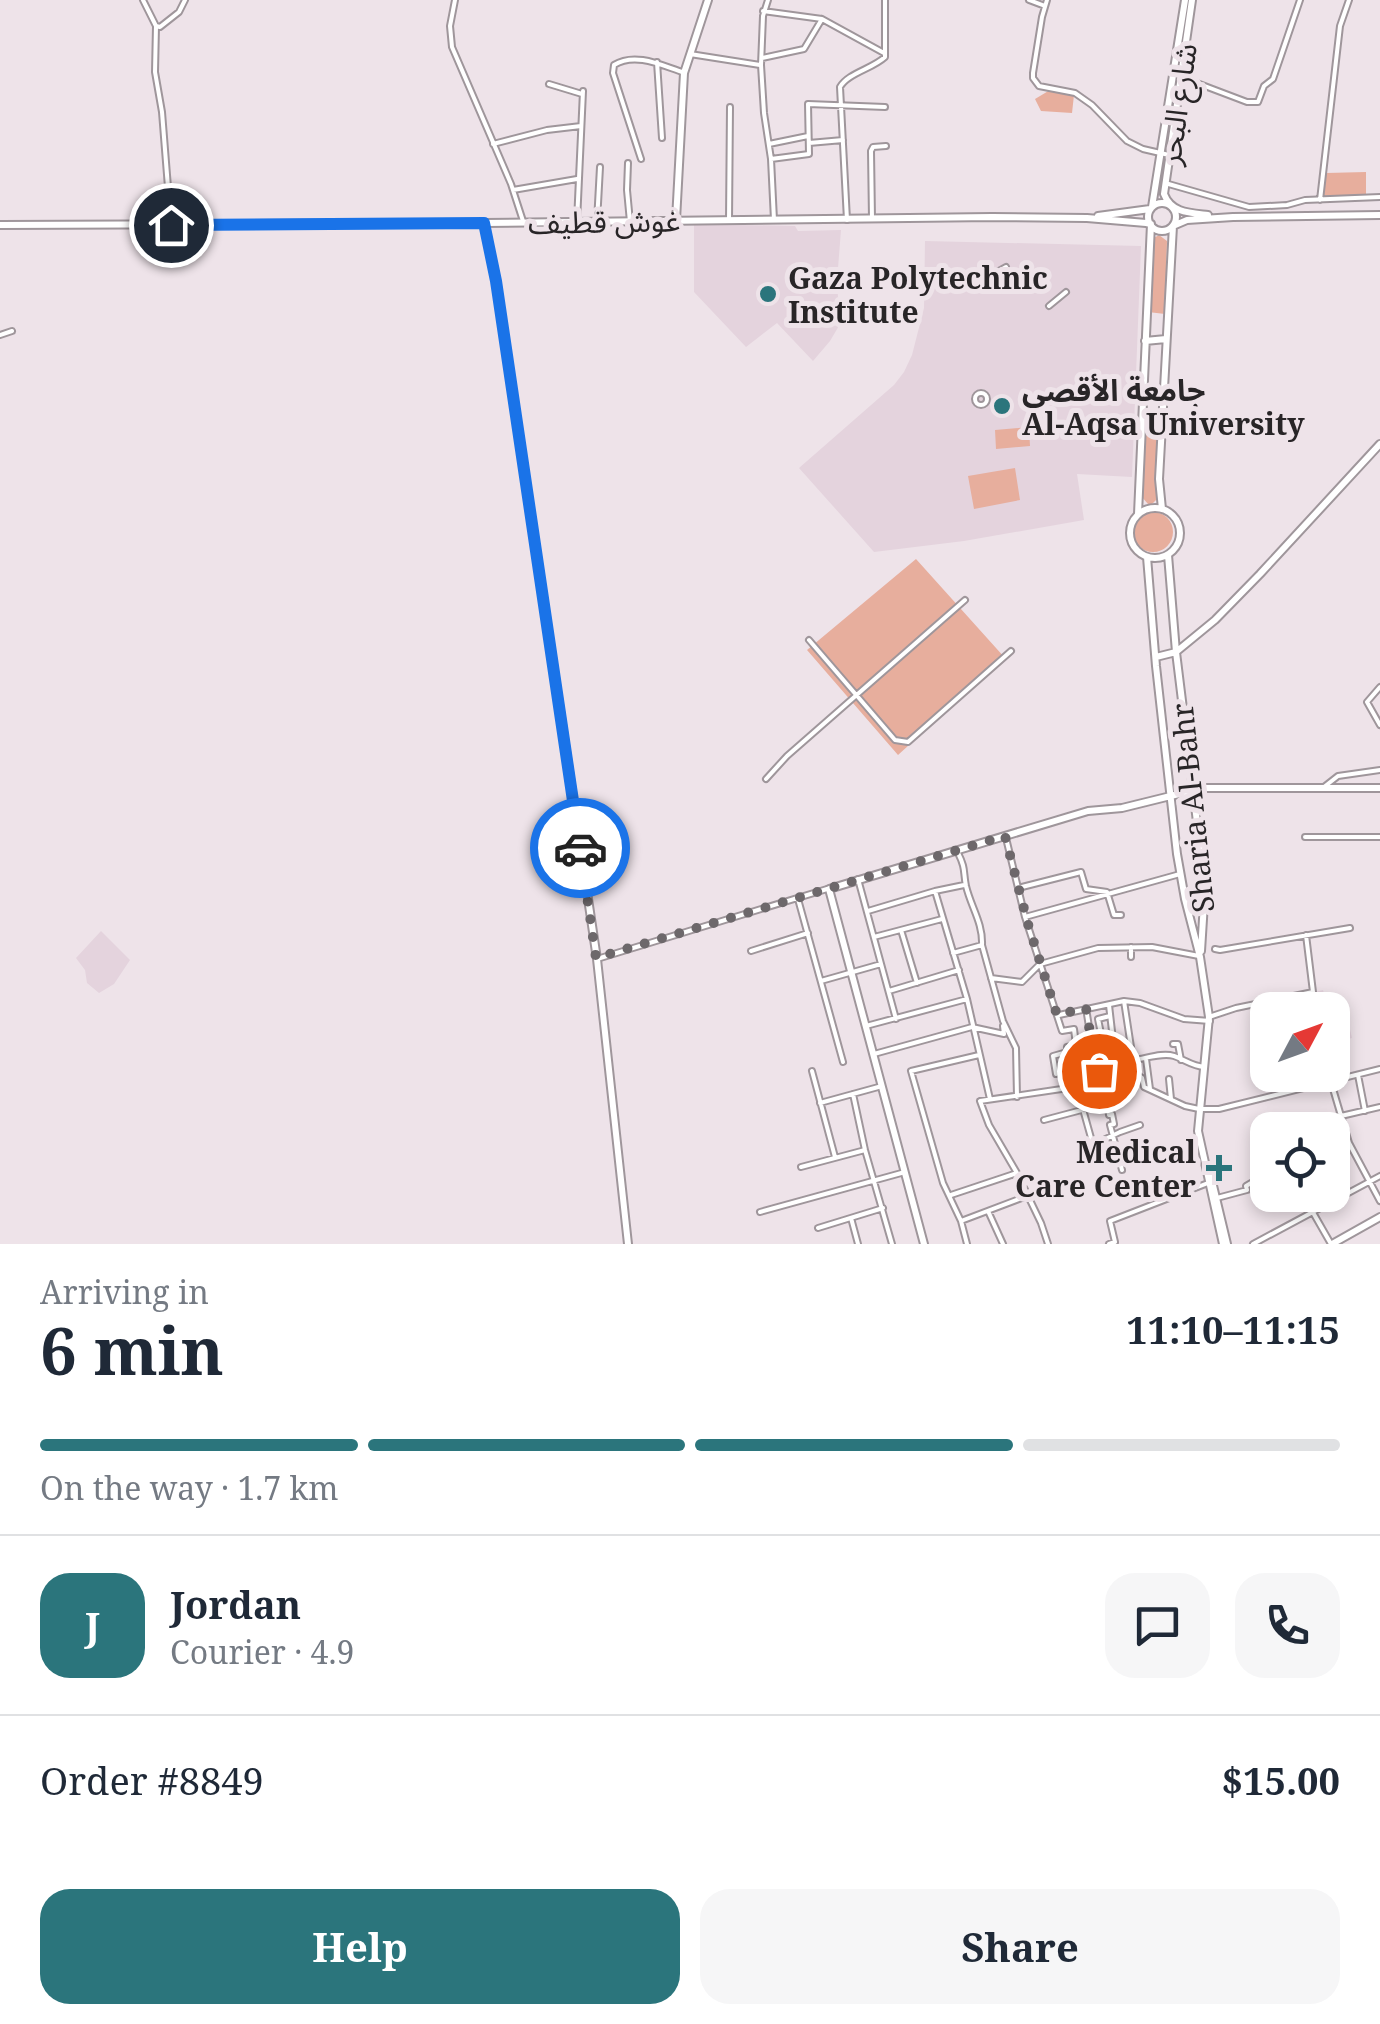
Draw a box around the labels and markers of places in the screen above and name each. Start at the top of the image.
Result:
pin [129,183,214,268]
place label: Gaza Polytechnic Institute [788,257,1048,332]
marker: Gaza Polytechnic Institute [757,283,779,305]
place label: جامعة الأقصى Al-Aqsa University [1022,369,1305,444]
marker: جامعة الأقصى Al-Aqsa University [991,395,1013,417]
pin [1057,1029,1142,1114]
place label: Medical Care Center [1015,1131,1196,1206]
marker: Medical Care Center [1206,1155,1232,1181]

